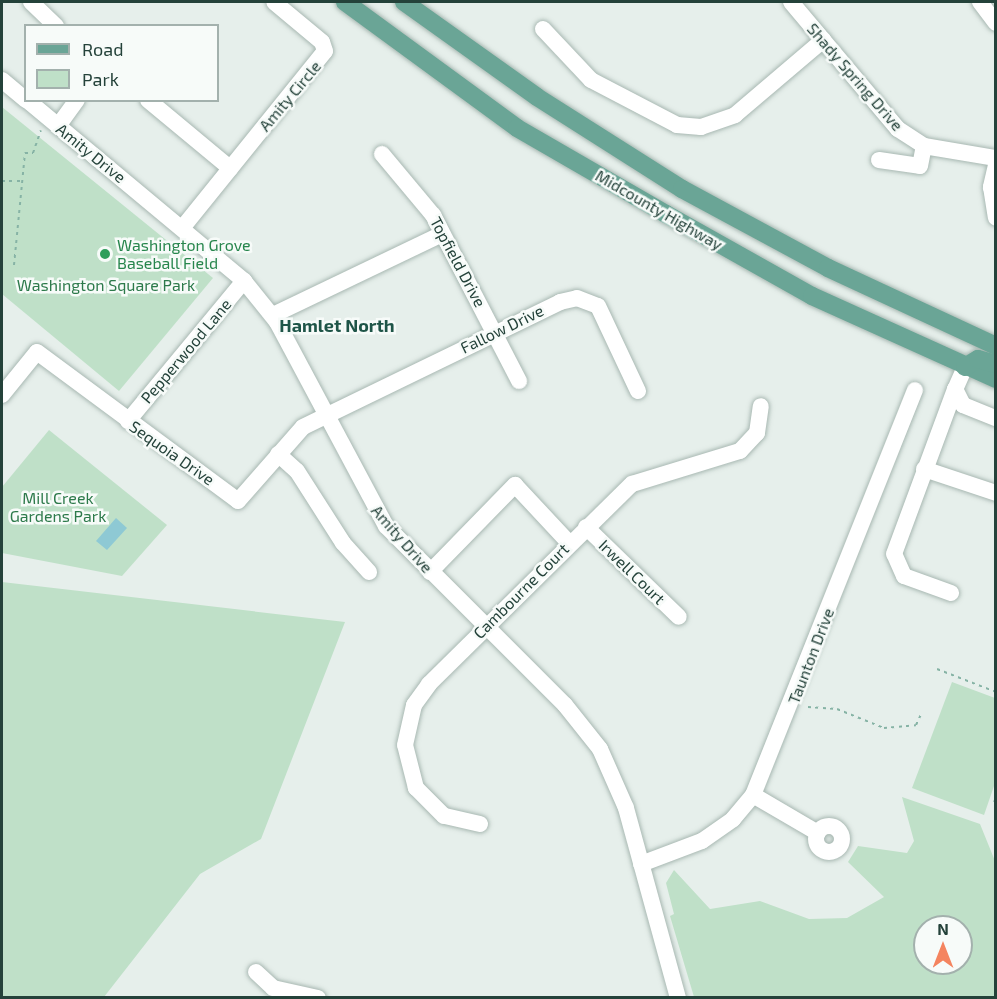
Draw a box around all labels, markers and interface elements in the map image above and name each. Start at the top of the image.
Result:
street label: Shady Spring Drive [803,19,907,135]
legend [24,24,219,102]
text: Road [82,38,123,60]
street label: Amity Circle [255,57,325,135]
text: Park [82,68,119,90]
street label: Amity Drive [52,119,130,187]
street label: Midcounty Highway [592,166,726,254]
street label: Topfield Drive [426,214,490,310]
place label: Washington Grove Baseball Field [117,235,251,273]
marker: Washington Grove Baseball Field [98,247,112,261]
park label: Washington Square Park [17,275,195,295]
street label: Pepperwood Lane [137,295,235,407]
street label: Fallow Drive [457,301,547,357]
district label: Hamlet North [279,314,395,336]
street label: Sequoia Drive [126,417,218,489]
park label: Mill Creek Gardens Park [10,488,106,526]
street label: Amity Drive [367,501,437,577]
street label: Irwell Court [595,535,669,609]
street label: Cambourne Court [469,539,573,643]
street label: Taunton Drive [784,605,838,707]
north arrow [913,915,973,975]
text: N [937,919,949,938]

